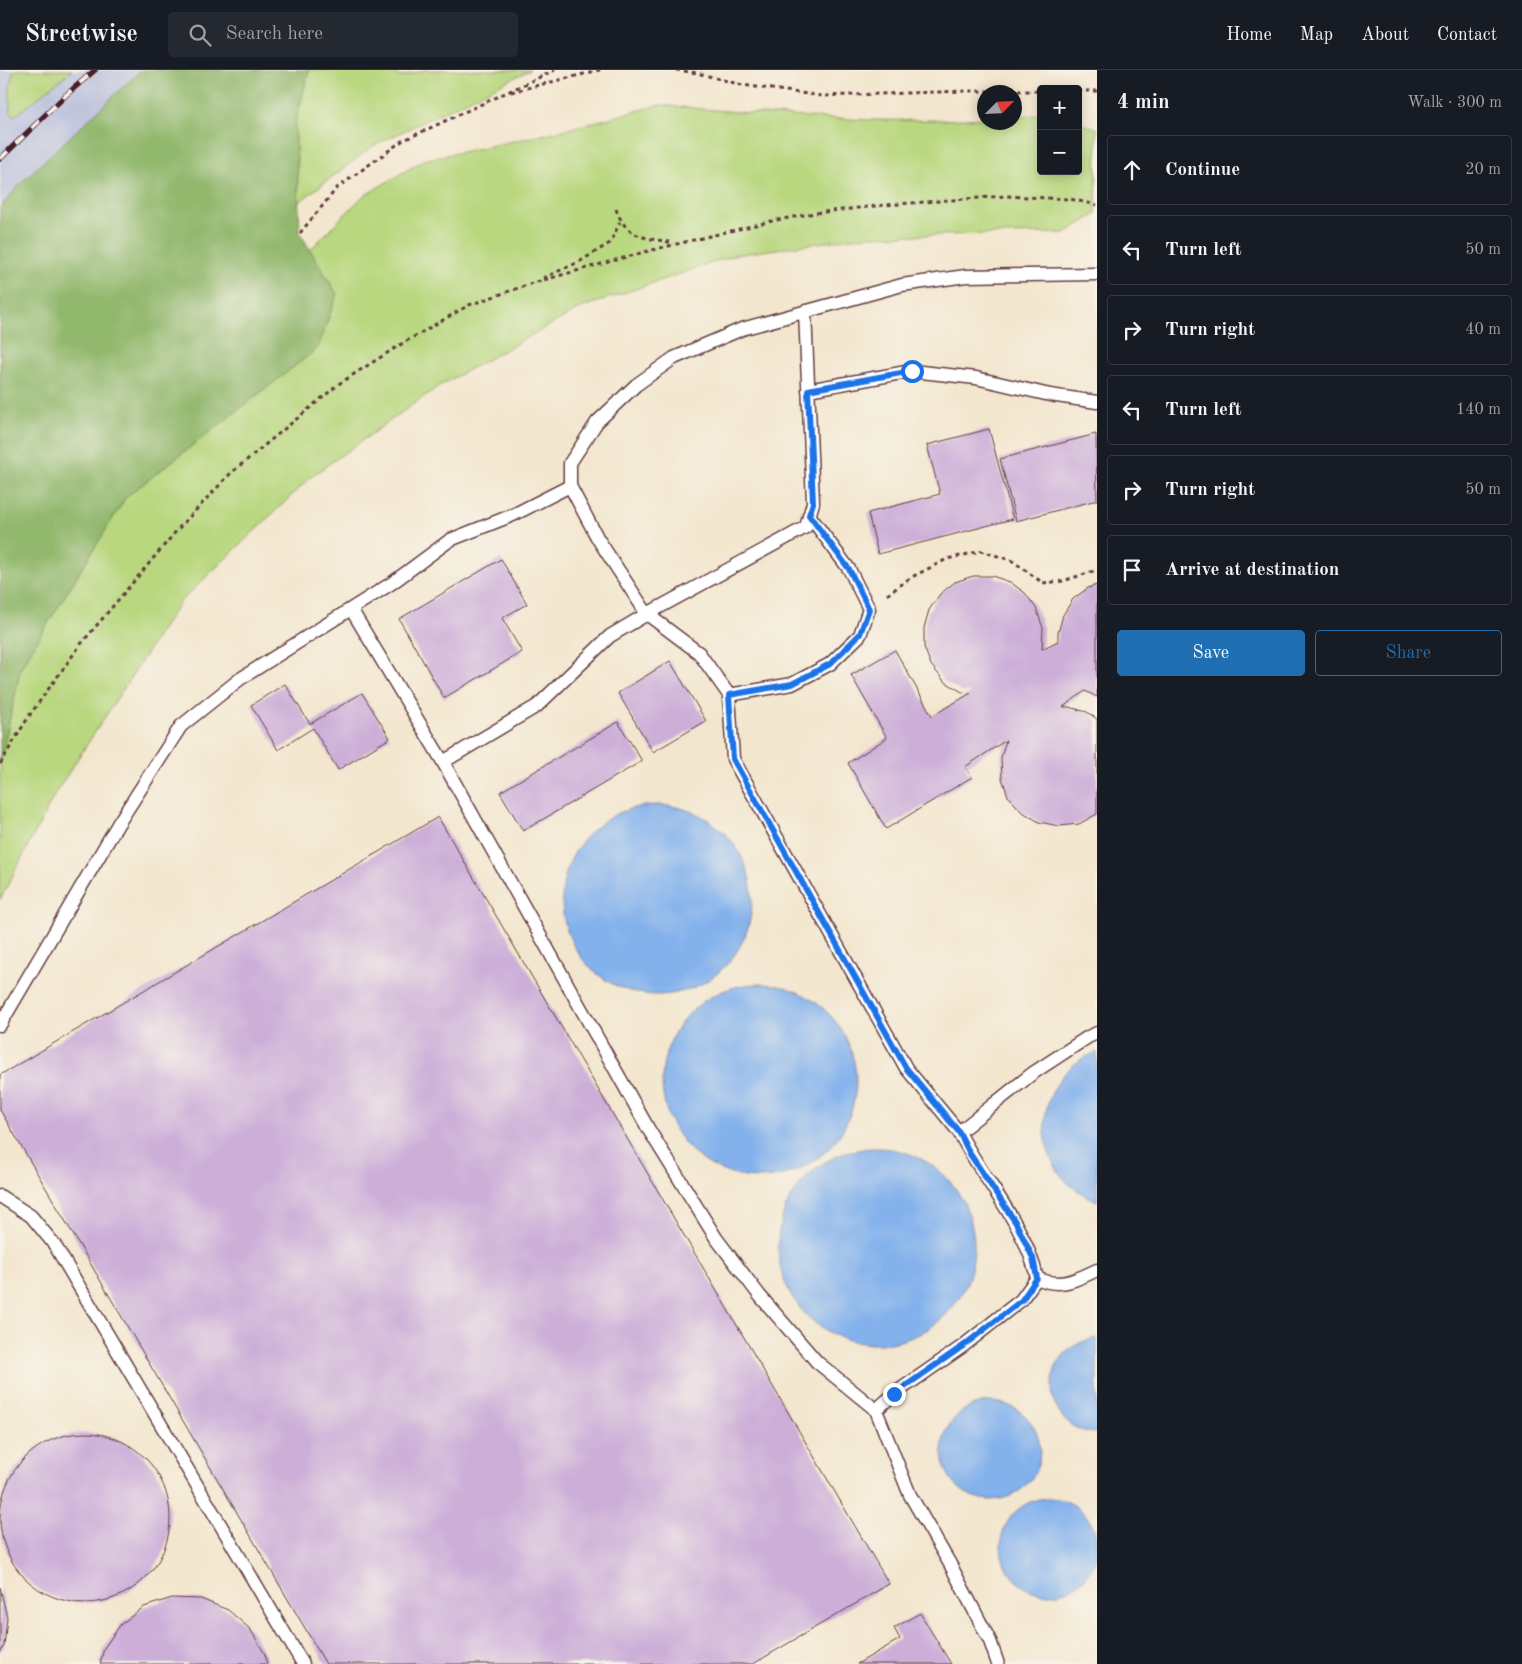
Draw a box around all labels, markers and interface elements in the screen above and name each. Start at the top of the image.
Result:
search box [168,12,518,57]
icon: search [186,21,214,49]
text: Streetwise [25,23,138,47]
text: Search here [226,25,323,44]
text: Home [1226,26,1272,44]
text: Map [1300,26,1333,44]
text: About [1361,26,1409,44]
text: Contact [1437,26,1497,44]
north arrow [977,85,1022,130]
map controls [1037,85,1082,175]
button: + [1037,85,1082,130]
text: 4 min [1117,92,1170,113]
text: Walk · 300 m [1407,95,1502,111]
button: − [1037,130,1082,175]
icon: ahead [1118,156,1146,184]
text: Continue [1165,161,1240,180]
text: 20 m [1465,162,1501,178]
icon: left [1118,236,1146,264]
text: Turn left [1165,241,1242,260]
text: 50 m [1465,242,1501,258]
icon: right [1118,316,1146,344]
text: Turn right [1165,321,1255,340]
text: 40 m [1465,322,1501,338]
route start [901,360,924,383]
icon: left [1118,396,1146,424]
text: Turn left [1165,401,1242,420]
text: 140 m [1456,402,1501,418]
icon: right [1118,476,1146,504]
text: Turn right [1165,481,1255,500]
text: 50 m [1465,482,1501,498]
icon: arrive [1118,556,1146,584]
text: Arrive at destination [1165,561,1339,580]
button: Save [1117,630,1305,676]
button: Share [1315,630,1502,676]
route end [883,1383,906,1406]

